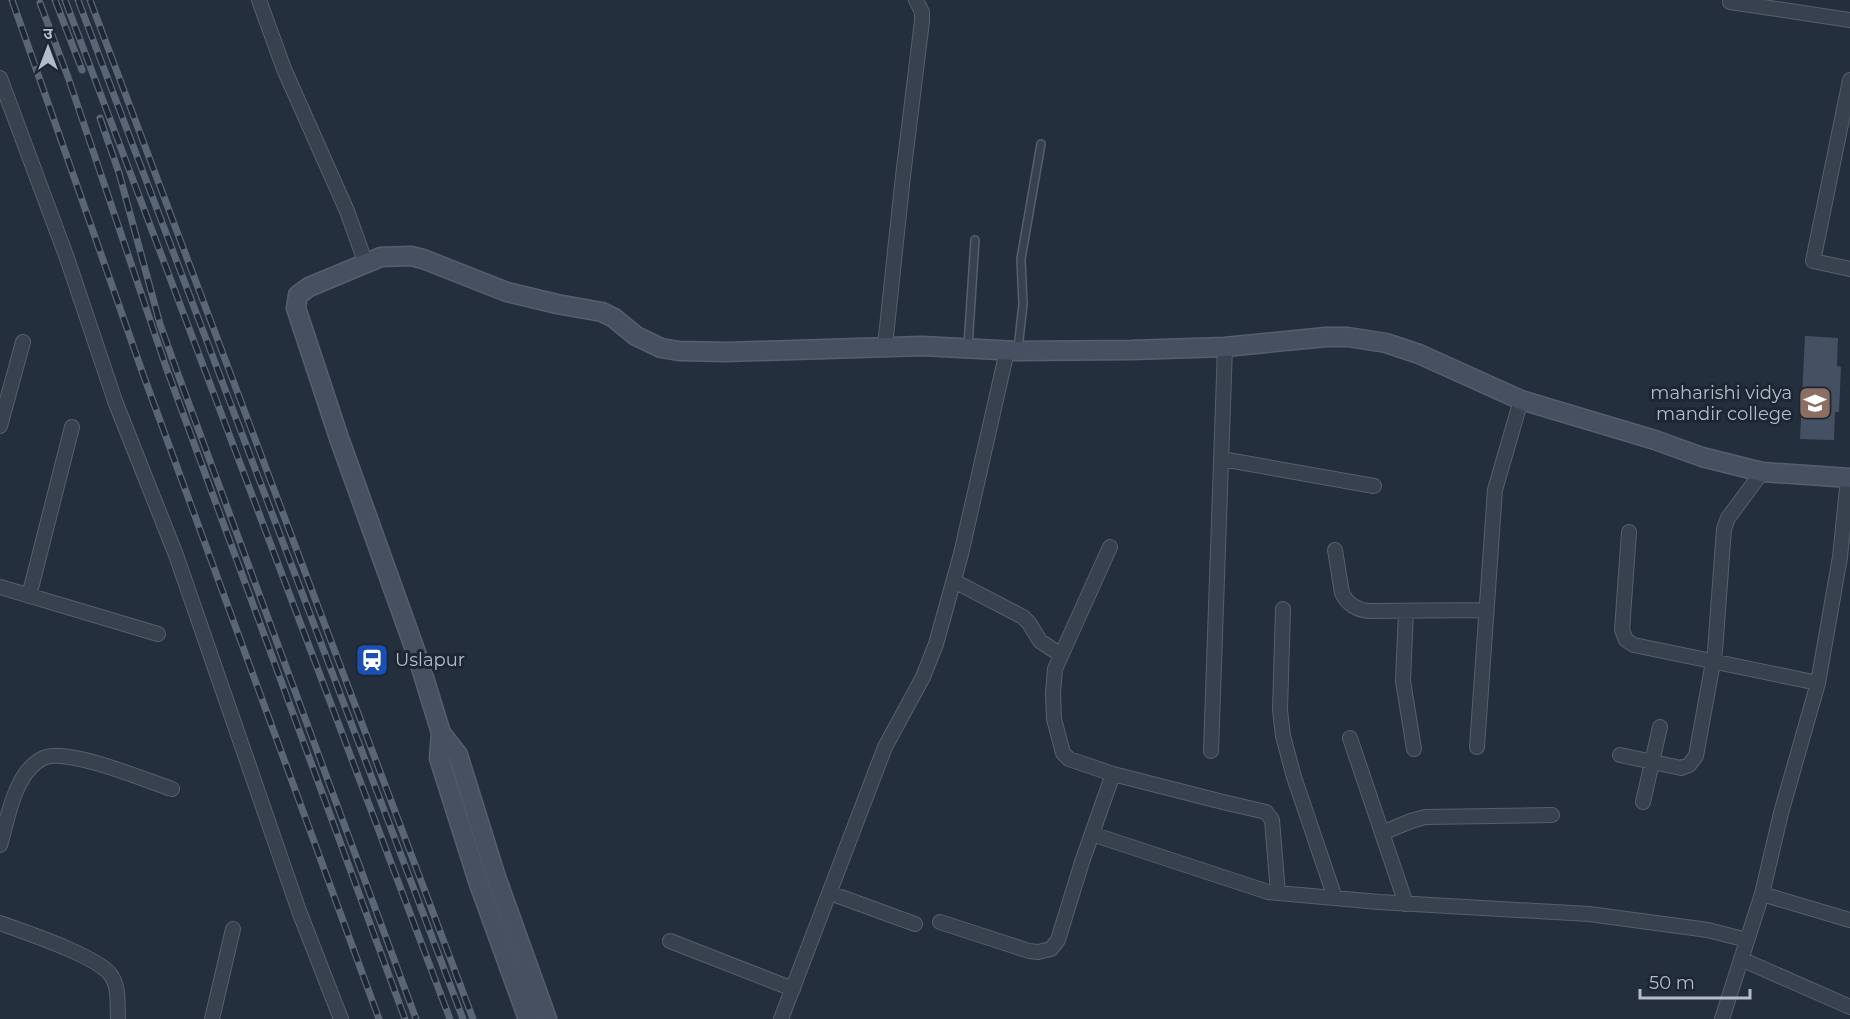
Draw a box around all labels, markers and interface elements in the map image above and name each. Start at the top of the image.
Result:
north arrow [18,18,78,78]
text: उ [43,24,53,43]
place label: maharishi vidya mandir college [1650,382,1792,425]
school or university icon: maharishi vidya mandir college [1797,385,1833,421]
station icon: Uslapur [354,642,390,678]
place label: Uslapur [395,649,465,671]
scale bar [1640,962,1750,1000]
text: 50 m [1649,972,1695,994]

